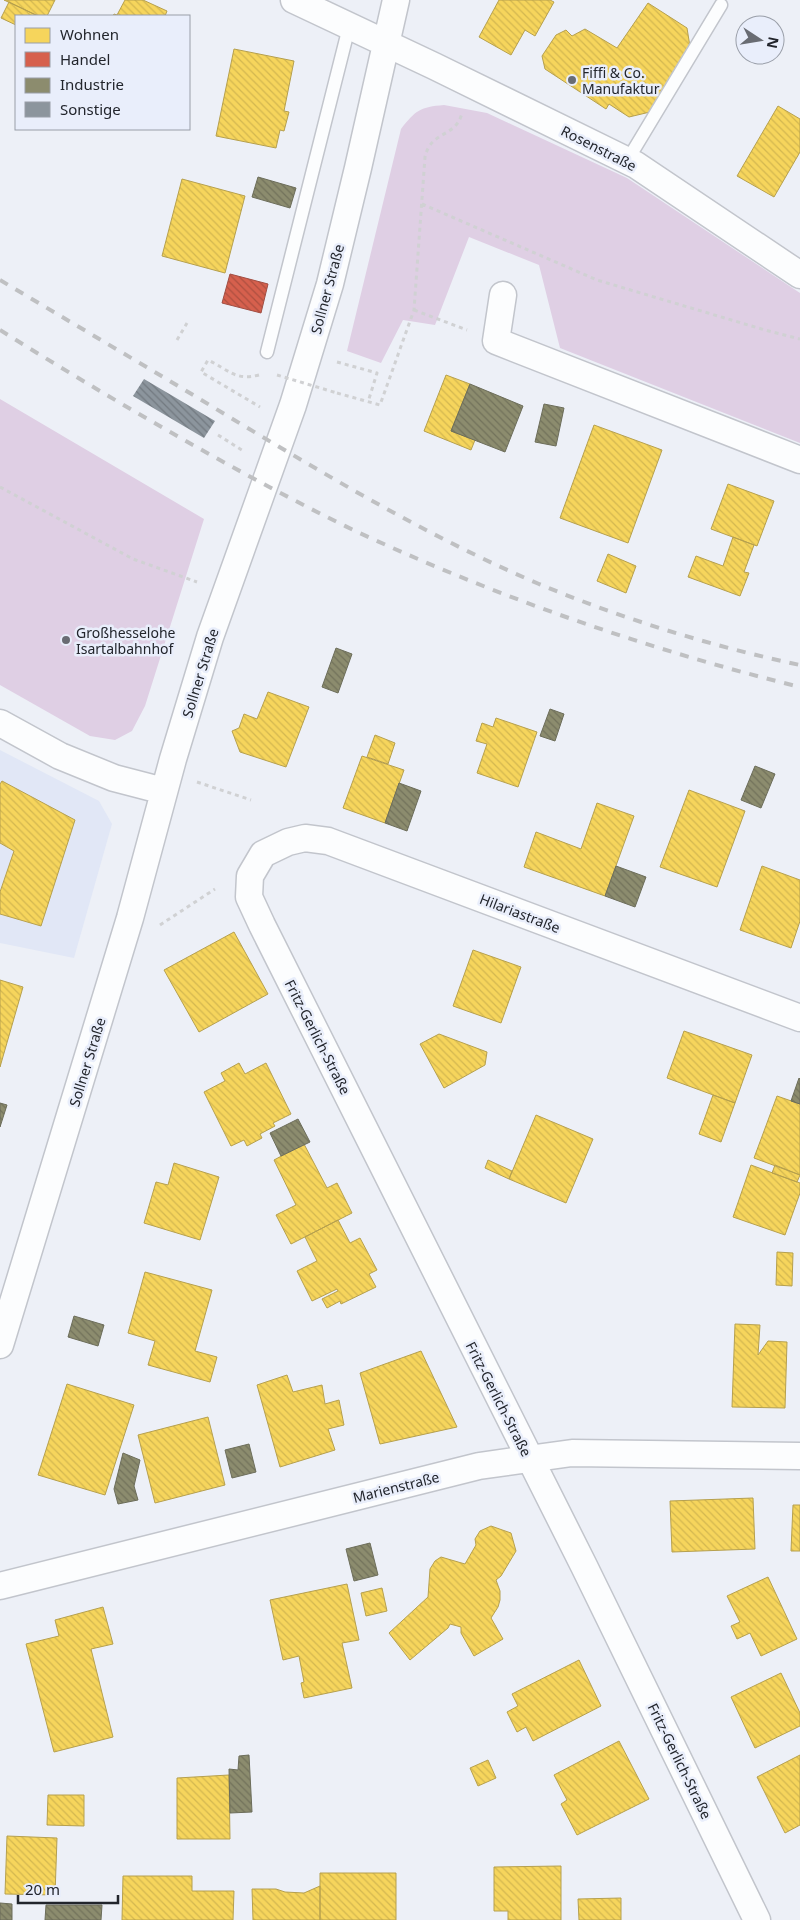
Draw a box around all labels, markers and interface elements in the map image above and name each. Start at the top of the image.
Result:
legend [15,15,190,130]
north arrow [735,15,785,65]
text: Wohnen [60,24,119,44]
text: N [763,35,784,50]
text: Handel [60,49,110,69]
place label: Fiffi & Co. Manufaktur [582,63,660,98]
text: Industrie [60,74,124,94]
marker: Fiffi & Co. Manufaktur [566,74,578,86]
text: Sonstige [60,99,121,119]
street label: Rosenstraße [558,121,640,175]
street label: Sollner Straße [306,242,348,336]
place label: Großhesselohe Isartalbahnhof [76,623,176,658]
street label: Sollner Straße [177,626,223,720]
marker: Großhesselohe Isartalbahnhof [60,634,72,646]
street label: Hilariastraße [477,889,563,937]
street label: Fritz-Gerlich-Straße [281,976,355,1098]
street label: Sollner Straße [64,1015,110,1109]
street label: Fritz-Gerlich-Straße [462,1338,536,1460]
street label: Marienstraße [351,1467,441,1507]
street label: Fritz-Gerlich-Straße [644,1700,716,1822]
scale bar [18,1872,118,1904]
text: 20 m [25,1879,60,1899]

